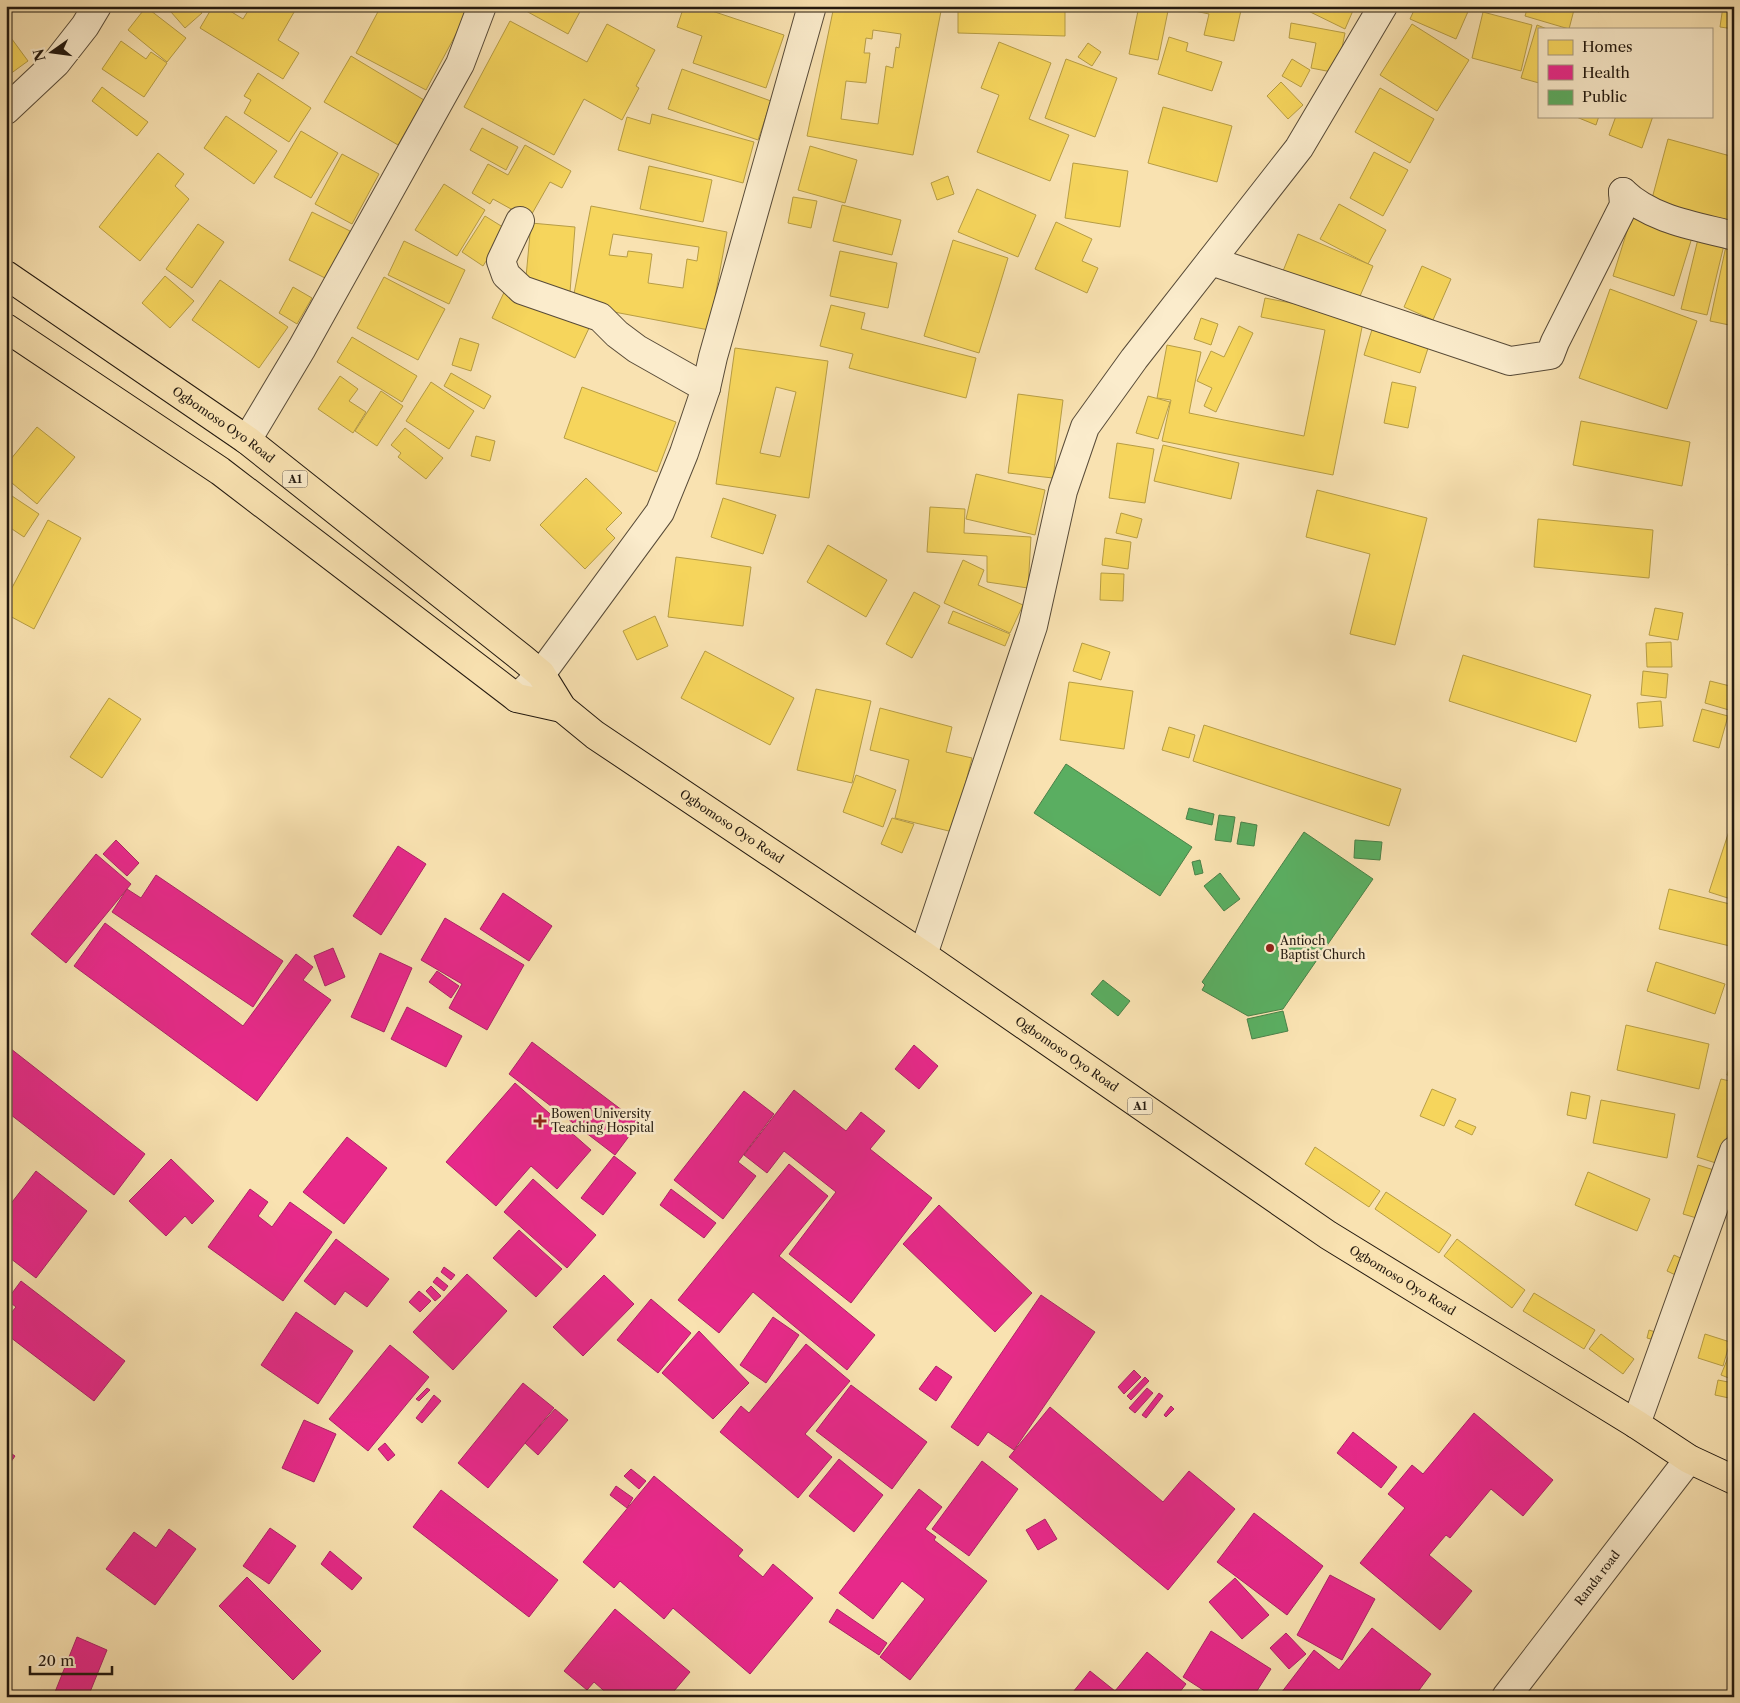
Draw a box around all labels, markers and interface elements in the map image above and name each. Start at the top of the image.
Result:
north arrow [28,28,78,78]
legend [1538,28,1712,118]
text: Homes [1582,37,1633,56]
text: N [29,47,50,63]
text: Health [1582,63,1631,82]
text: Public [1582,87,1627,106]
street label: Ogbomoso Oyo Road [170,383,278,466]
road number: A1 [282,470,308,488]
street label: Ogbomoso Oyo Road [677,786,787,867]
place label: Antioch Baptist Church [1279,933,1366,962]
marker: Antioch Baptist Church [1264,942,1276,954]
street label: Ogbomoso Oyo Road [1013,1013,1122,1095]
road number: A1 [1128,1098,1152,1114]
place label: Bowen University Teaching Hospital [551,1106,655,1135]
marker: Bowen University Teaching Hospital [533,1114,547,1128]
street label: Ogbomoso Oyo Road [1347,1242,1459,1319]
street label: Randa road [1571,1547,1623,1608]
scale bar [30,1643,112,1675]
text: 20 m [38,1651,74,1670]

